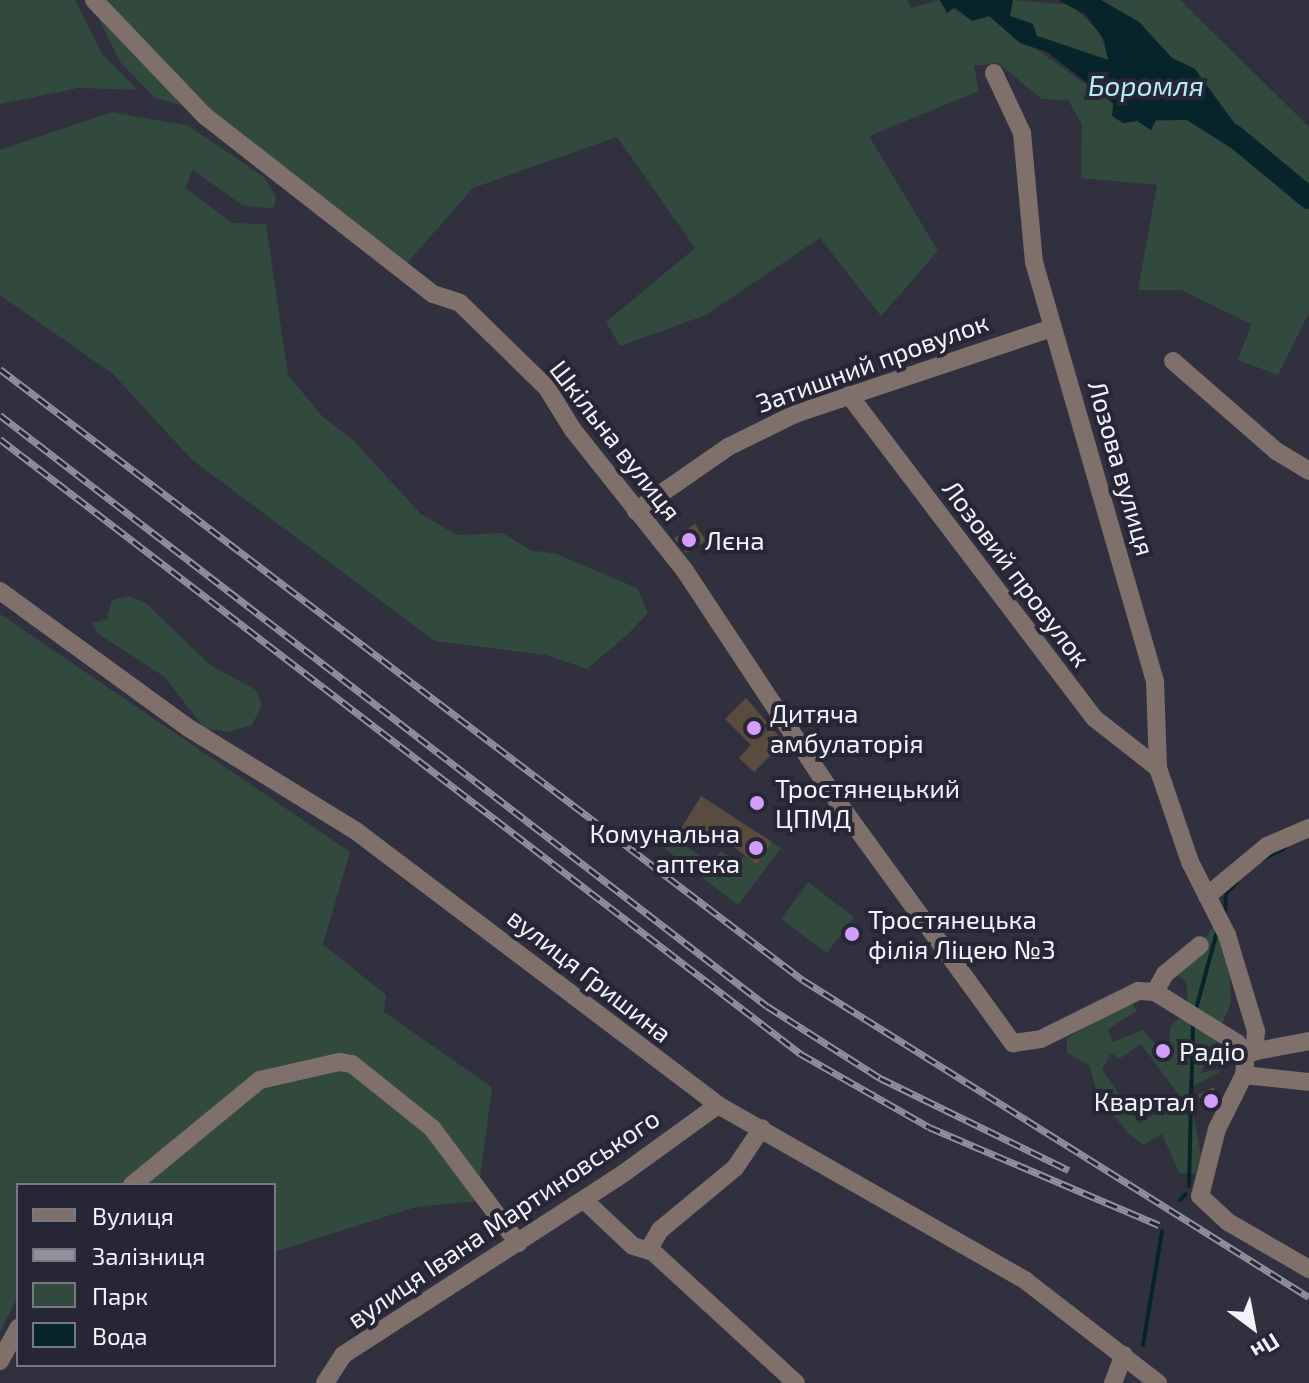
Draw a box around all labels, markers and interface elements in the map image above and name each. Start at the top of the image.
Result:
water label: Боромля [1088,68,1204,102]
street label: Затишний провулок [752,306,992,418]
street label: Шкільна вулиця [544,354,688,526]
street label: Лозова вулиця [1082,377,1162,559]
street label: Лозовий провулок [937,474,1097,672]
place label: Лєна [705,524,765,556]
marker: Лєна [680,531,698,549]
place label: Дитяча амбулаторія [770,697,924,758]
marker: Дитяча амбулаторія [745,719,763,737]
place label: Тростянецький ЦПМД [775,772,960,834]
marker: Тростянецький ЦПМД [746,792,768,814]
place label: Комунальна аптека [589,817,740,878]
marker: Комунальна аптека [747,839,765,857]
street label: вулиця Гришина [502,901,678,1049]
place label: Тростянецька філія Ліцею №3 [868,903,1056,964]
marker: Тростянецька філія Ліцею №3 [843,925,861,943]
place label: Радіо [1179,1035,1245,1067]
marker: Радіо [1154,1042,1172,1060]
place label: Квартал [1094,1085,1195,1117]
marker: Квартал [1202,1092,1220,1110]
street label: вулиця Івана Мартиновського [341,1102,665,1334]
legend [16,1183,276,1367]
text: Вулиця [92,1201,174,1230]
text: Залізниця [92,1241,205,1270]
text: Парк [92,1281,148,1310]
north arrow [1213,1287,1293,1367]
text: Вода [92,1321,148,1350]
text: Пн [1247,1329,1285,1366]

